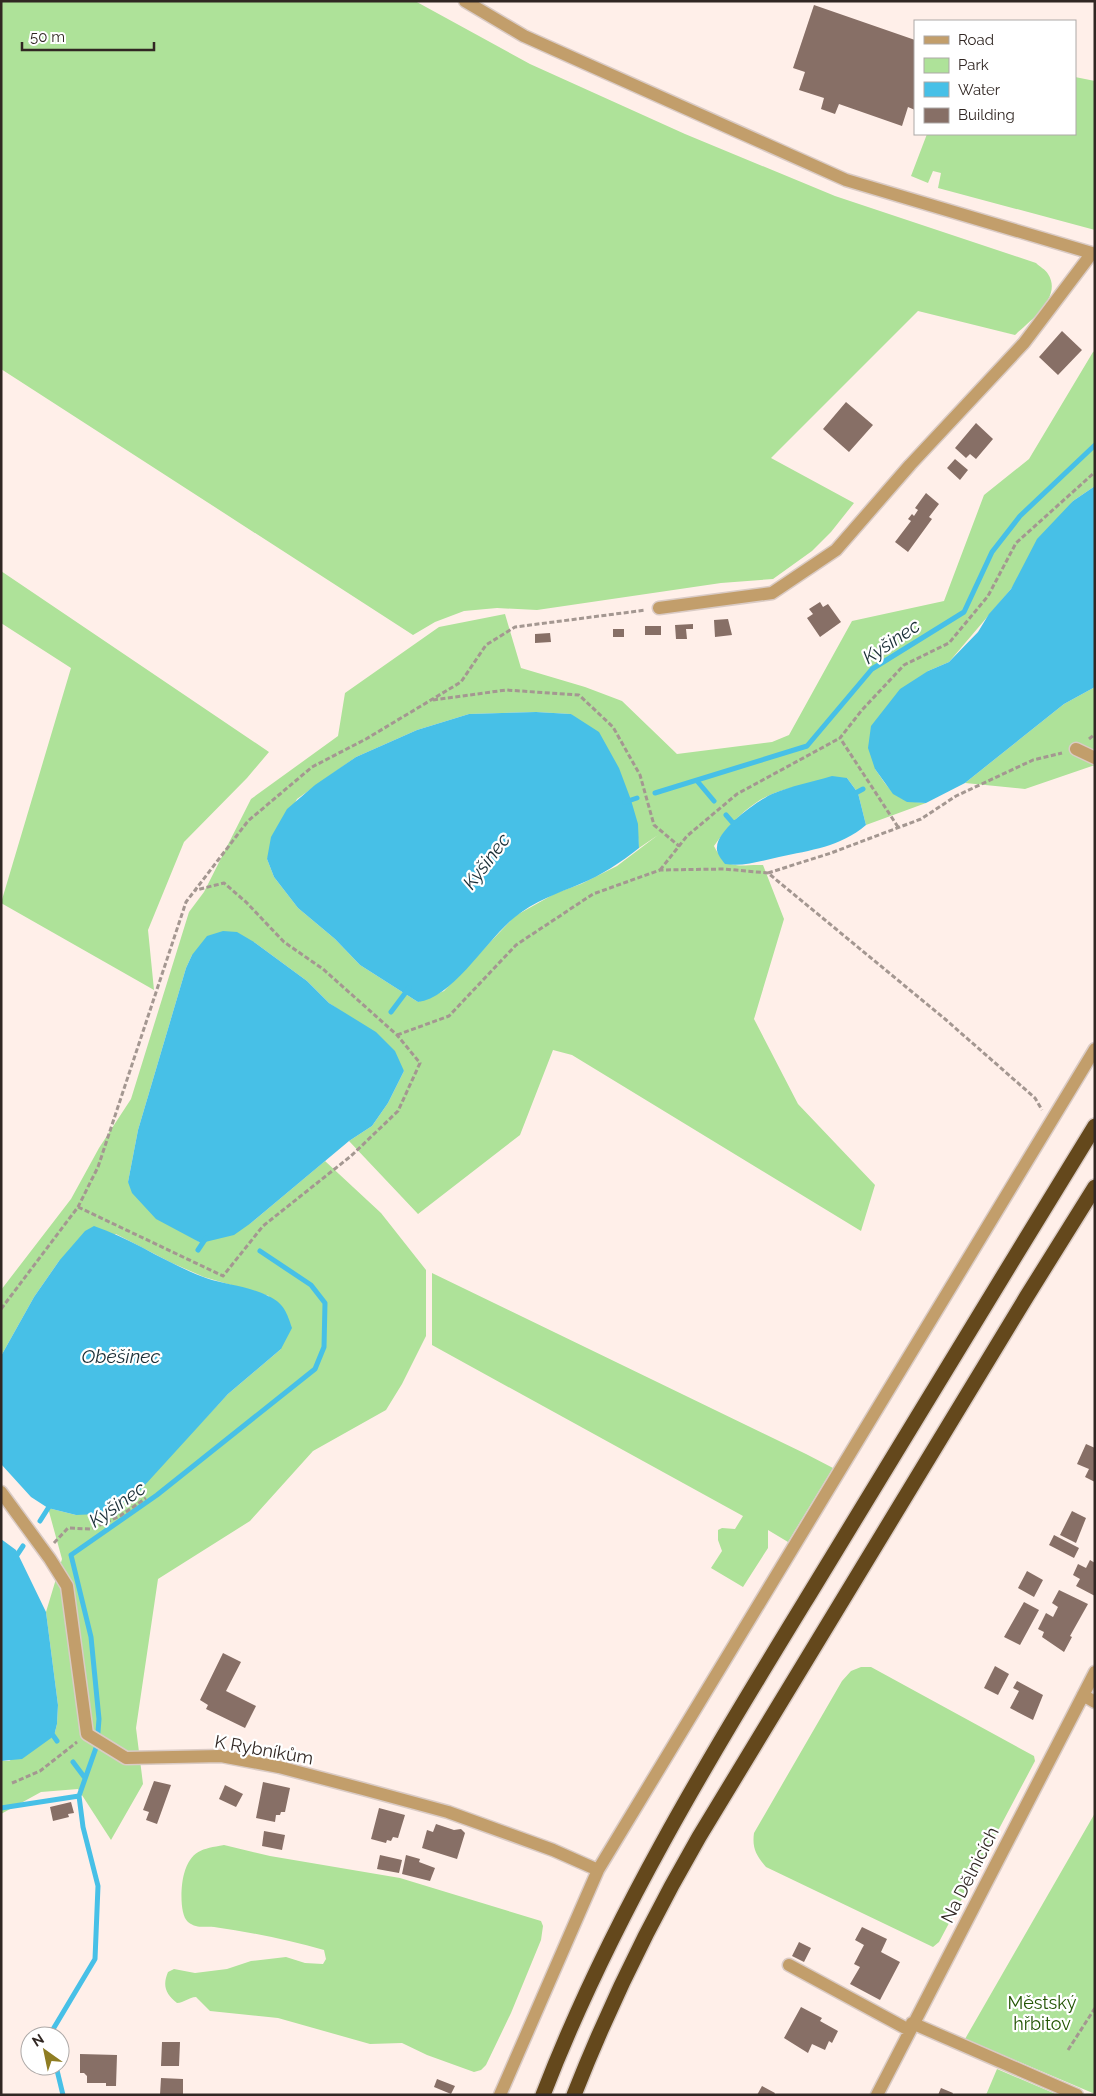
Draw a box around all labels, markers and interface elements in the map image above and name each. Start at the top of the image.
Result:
scale bar [22,20,155,52]
legend [914,20,1076,135]
text: 50 m [30,28,65,46]
text: Road [958,31,994,49]
text: Park [958,56,989,74]
text: Water [958,81,1001,99]
text: Building [958,106,1015,124]
water label: Kyšinec [858,614,924,668]
water label: Kyšinec [458,829,514,893]
water label: Oběšinec [82,1345,160,1367]
water label: Kyšinec [84,1477,150,1531]
street label: K Rybníkům [213,1731,315,1769]
street label: Na Dělnicích [936,1823,1003,1926]
park label: Městský hřbitov [1008,1992,1077,2034]
north arrow [20,2026,70,2076]
text: N [29,2030,47,2050]

